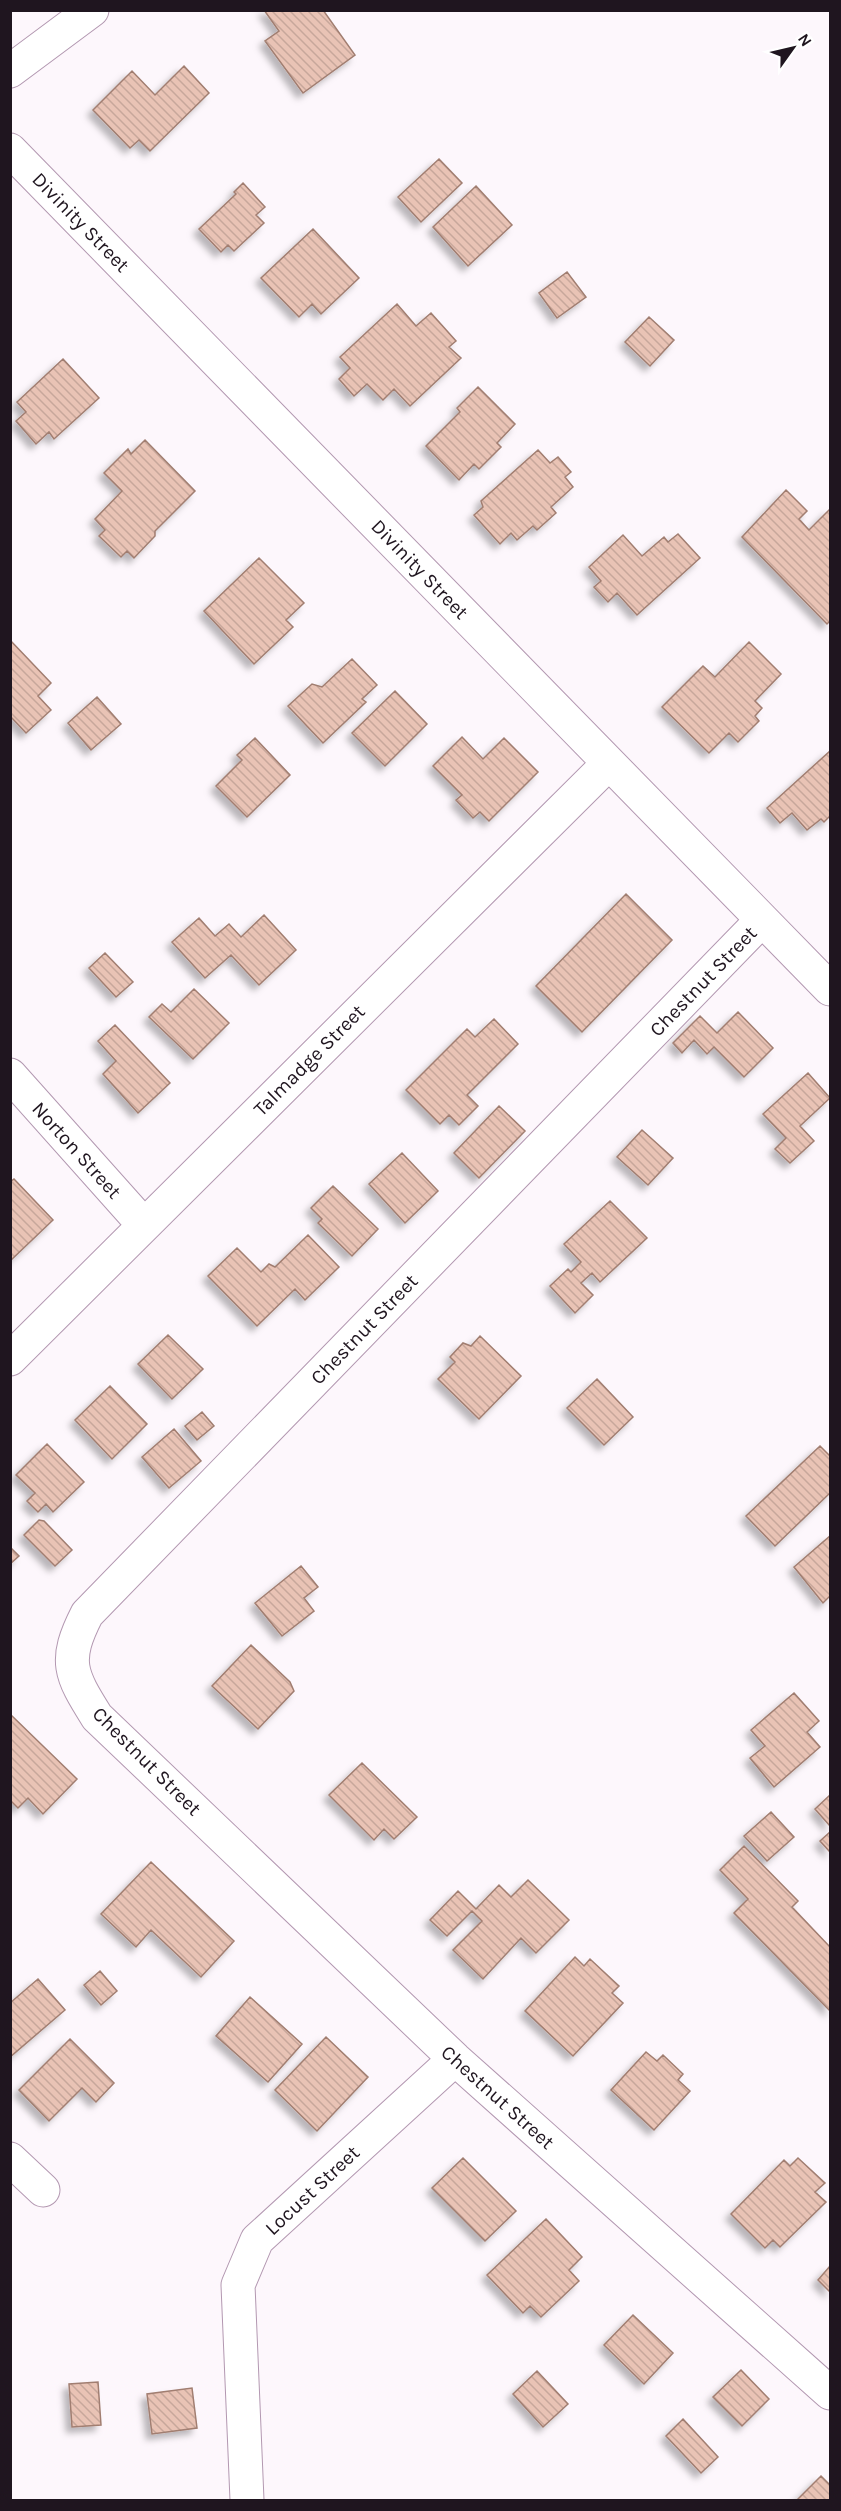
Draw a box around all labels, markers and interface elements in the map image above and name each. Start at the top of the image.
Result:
north arrow [763,18,823,78]
text: N [794,30,816,50]
street label: Divinity Street [27,168,134,277]
street label: Divinity Street [366,515,473,624]
street label: Chestnut Street [645,921,762,1041]
street label: Talmadge Street [249,1000,370,1121]
street label: Norton Street [27,1097,126,1204]
street label: Chestnut Street [306,1269,423,1389]
street label: Chestnut Street [88,1702,206,1821]
street label: Chestnut Street [436,2041,559,2154]
street label: Locust Street [260,2141,365,2240]

